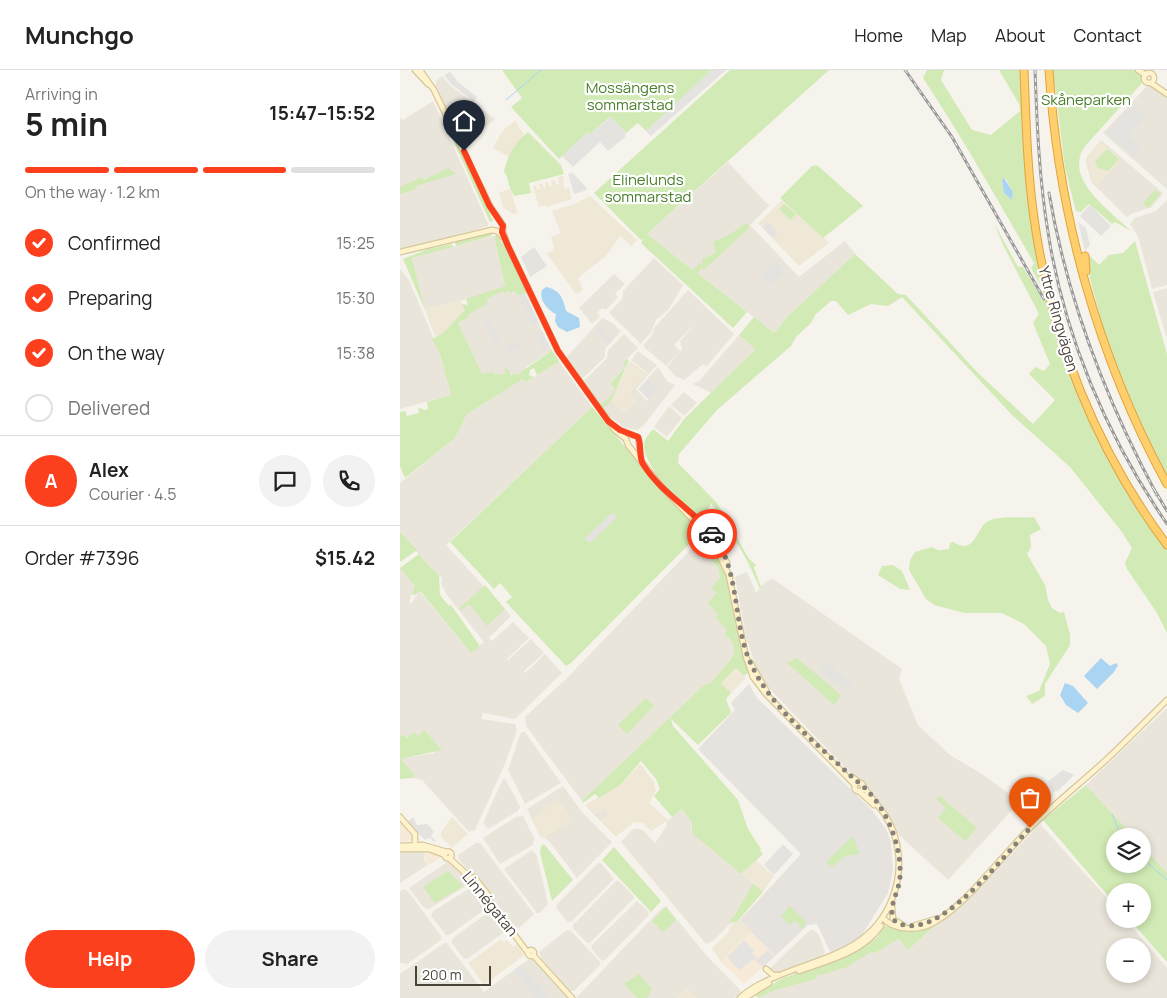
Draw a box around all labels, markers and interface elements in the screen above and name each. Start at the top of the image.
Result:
text: Munchgo [25,18,134,51]
text: Home [854,23,903,47]
text: Map [931,23,967,47]
text: About [995,23,1045,47]
text: Contact [1073,23,1142,47]
park label: Mossängens sommarstad [586,77,674,115]
text: Arriving in [25,83,98,105]
park label: Skåneparken [1041,89,1131,110]
text: 15:47–15:52 [269,100,375,126]
pin [443,100,485,151]
text: 5 min [25,102,108,146]
icon: home [450,107,478,135]
park label: Elinelunds sommarstad [605,169,691,207]
text: On the way · 1.2 km [25,181,160,203]
icon: check [25,229,53,257]
text: Confirmed [68,230,161,256]
text: 15:25 [336,232,375,254]
street label: Yttre Ringvägen [1033,264,1084,374]
icon: check [25,284,53,312]
text: Preparing [68,285,153,311]
text: 15:30 [336,287,375,309]
icon: check [25,339,53,367]
text: On the way [68,340,165,366]
text: 15:38 [337,342,375,364]
text: Delivered [68,395,150,421]
button: chat [259,455,311,507]
button: phone [323,455,375,507]
text: Alex [89,457,129,483]
text: A [45,468,57,494]
text: Courier · 4.5 [89,483,176,505]
courier [687,509,737,559]
icon: car [698,520,726,548]
text: Order #7396 [25,545,140,571]
text: $15.42 [315,545,375,571]
pin [1009,777,1051,828]
icon: bag [1016,784,1044,812]
map controls [1106,828,1151,983]
button: layers [1106,828,1151,873]
street label: Linnégatan [458,867,523,941]
button: + [1106,883,1151,928]
button: Help [25,930,195,988]
button: Share [205,930,375,988]
button: − [1106,938,1151,983]
scale bar [415,963,491,986]
text: 200 m [422,965,462,984]

